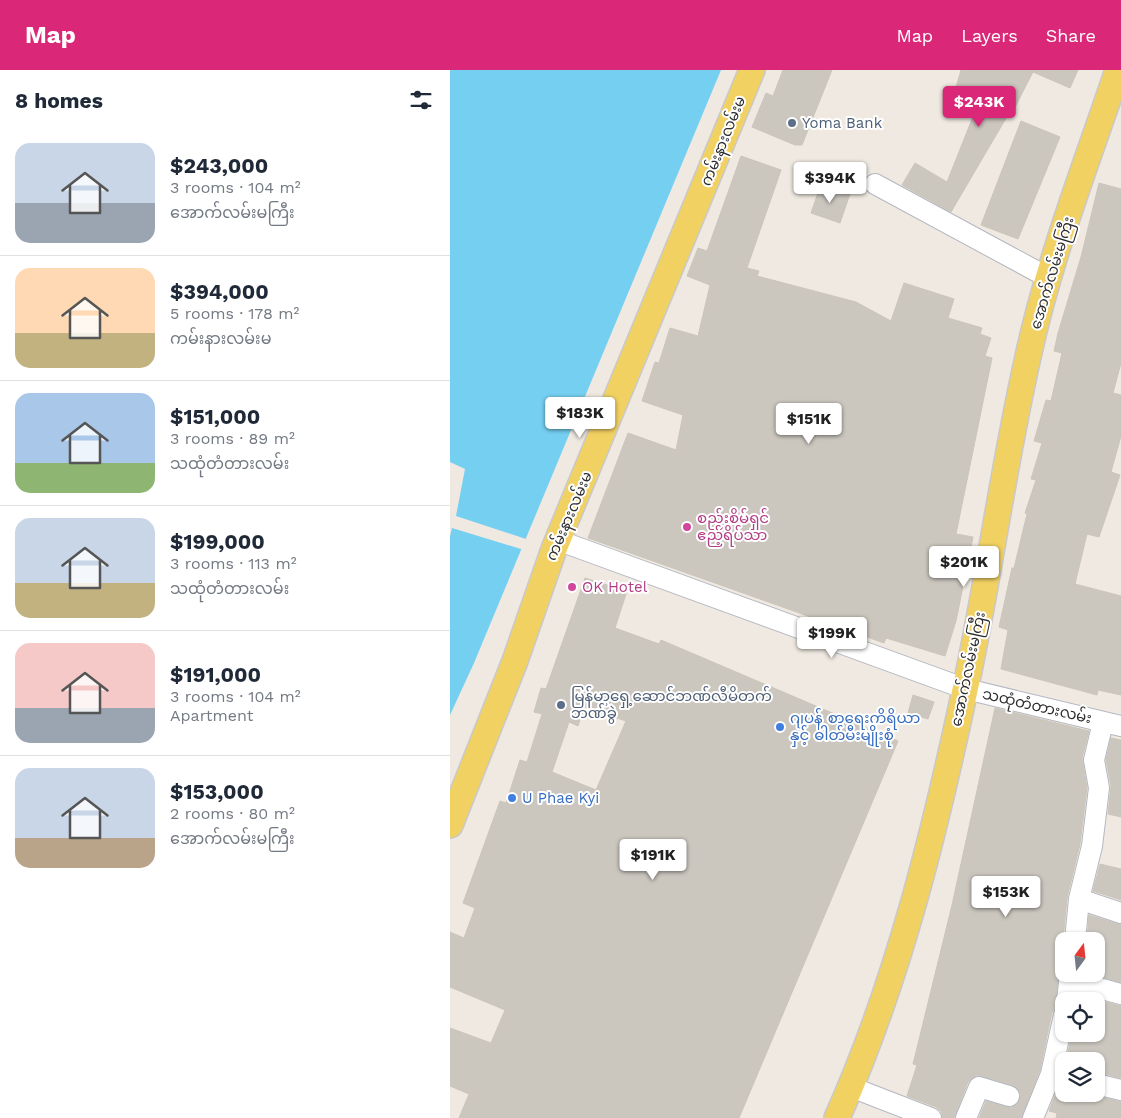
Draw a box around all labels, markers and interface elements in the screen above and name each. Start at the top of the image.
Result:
text: Map [25,21,76,49]
text: Map [896,25,933,46]
text: Layers [961,25,1018,46]
text: Share [1046,25,1096,46]
pin: $243K [944,85,1014,128]
icon: filters [407,86,435,114]
text: 8 homes [15,88,103,113]
text: $243K [954,92,1004,111]
street label: ကမ်းနားလမ်းမ [696,93,752,190]
place label: Yoma Bank [802,114,883,132]
marker: Yoma Bank [786,117,798,129]
text: $243,000 [170,153,268,178]
pin: $394K [795,162,865,204]
icon: home [55,163,115,223]
text: $394K [804,168,856,187]
text: 3 rooms · 104 m² [170,178,301,197]
text: အောက်လမ်းမကြီး [170,203,295,222]
street label: အောက်လမ်းမကြီး [1025,214,1081,332]
text: $394,000 [170,279,269,304]
icon: home [55,288,115,348]
text: 5 rooms · 178 m² [170,304,299,323]
text: ကမ်းနားလမ်းမ [170,329,271,348]
pin: $183K [545,396,615,439]
pin: $151K [774,402,844,445]
text: $183K [556,403,604,422]
text: $151,000 [170,404,260,429]
text: $151K [787,409,831,428]
icon: home [55,413,115,473]
text: 3 rooms · 89 m² [170,429,295,448]
text: သထုံတံတားလမ်း [170,454,289,473]
street label: ကမ်းနားလမ်းမ [541,468,599,564]
place label: စည်းစိမ်ရှင် ဧည့်ရိပ်သာ [697,508,769,547]
marker: စည်းစိမ်ရှင် ဧည့်ရိပ်သာ [681,521,693,533]
text: $199,000 [170,529,265,554]
icon: home [55,538,115,598]
pin: $201K [929,546,999,588]
text: $201K [940,552,988,571]
text: 3 rooms · 113 m² [170,554,297,573]
place label: OK Hotel [582,578,648,596]
text: သထုံတံတားလမ်း [170,579,289,598]
marker: OK Hotel [566,581,578,593]
street label: အောက်လမ်းမကြီး [946,610,992,729]
pin: $199K [797,616,867,659]
text: $199K [808,623,856,642]
text: $191,000 [170,662,261,687]
icon: home [55,663,115,723]
street label: သထုံတံတားလမ်း [980,684,1094,730]
place label: မြန်မာ့ရှေ့ဆောင်ဘဏ်လီမိတက် ဘဏ်ခွဲ [571,686,772,724]
text: 3 rooms · 104 m² [170,687,301,706]
marker: မြန်မာ့ရှေ့ဆောင်ဘဏ်လီမိတက် ဘဏ်ခွဲ [555,699,567,711]
text: Apartment [170,706,253,725]
place label: ဂျပန် စာရေးကိရိယာ နှင့် ဓါတ်မီးမျိုးစုံ [790,708,920,747]
marker: ဂျပန် စာရေးကိရိယာ နှင့် ဓါတ်မီးမျိုးစုံ [774,721,786,733]
text: $153,000 [170,779,264,804]
icon: home [55,788,115,848]
place label: U Phae Kyi [522,789,599,807]
marker: U Phae Kyi [506,792,518,804]
text: 2 rooms · 80 m² [170,804,295,823]
text: အောက်လမ်းမကြီး [170,829,295,848]
pin: $191K [618,838,688,881]
text: $191K [631,845,676,864]
pin: $153K [971,876,1041,918]
text: $153K [982,882,1030,901]
north arrow [1055,932,1105,982]
map controls [1055,932,1105,1102]
button: locate [1055,992,1105,1042]
button: layers [1055,1052,1105,1102]

